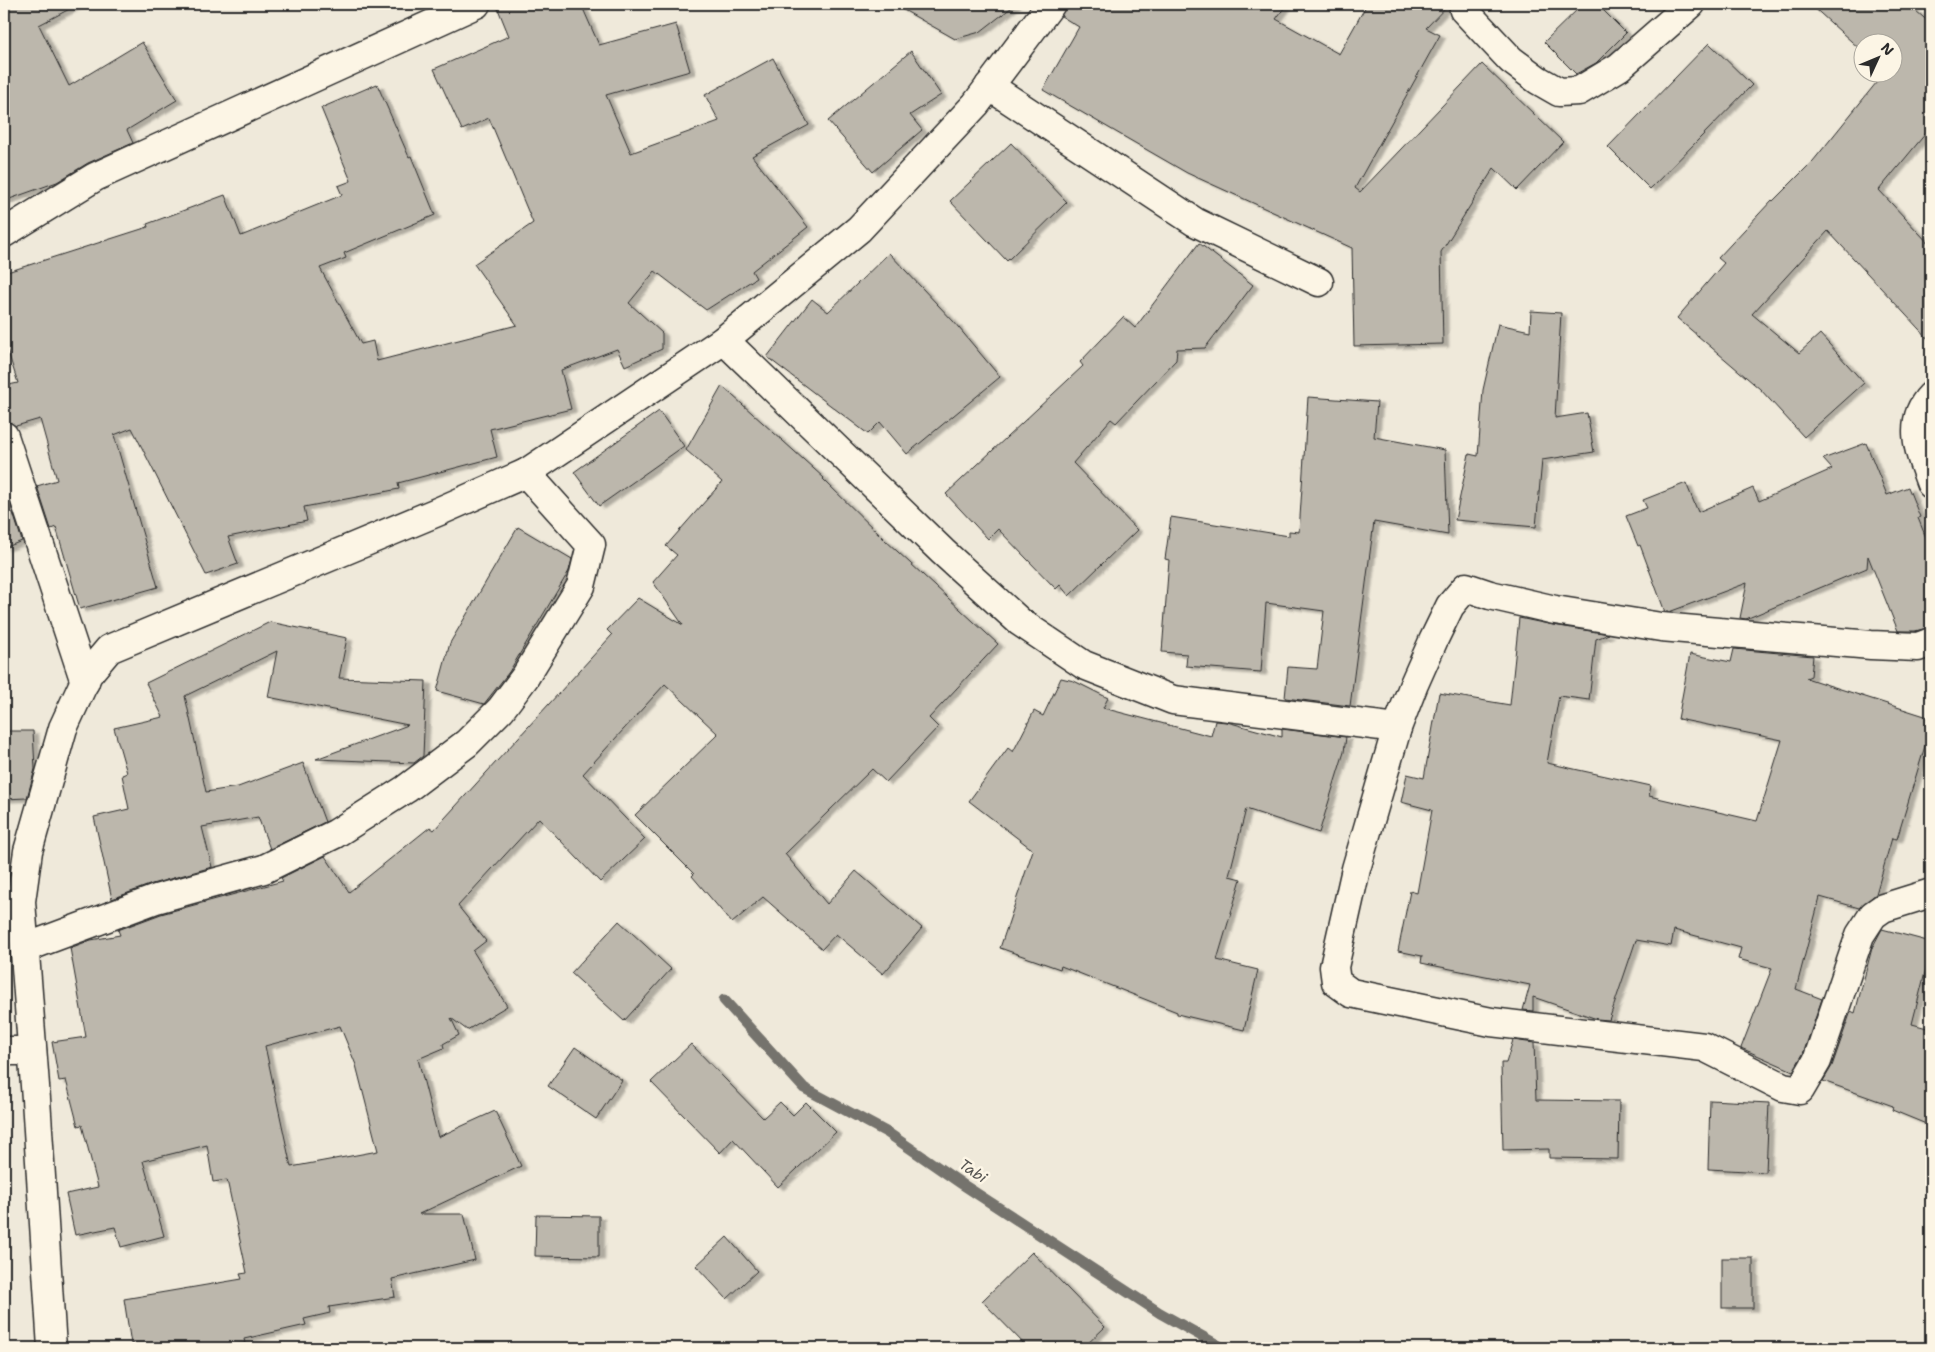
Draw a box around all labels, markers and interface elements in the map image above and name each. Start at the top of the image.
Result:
north arrow [1852,32,1902,82]
text: N [1877,39,1898,59]
water label: Tabi [955,1154,991,1188]

